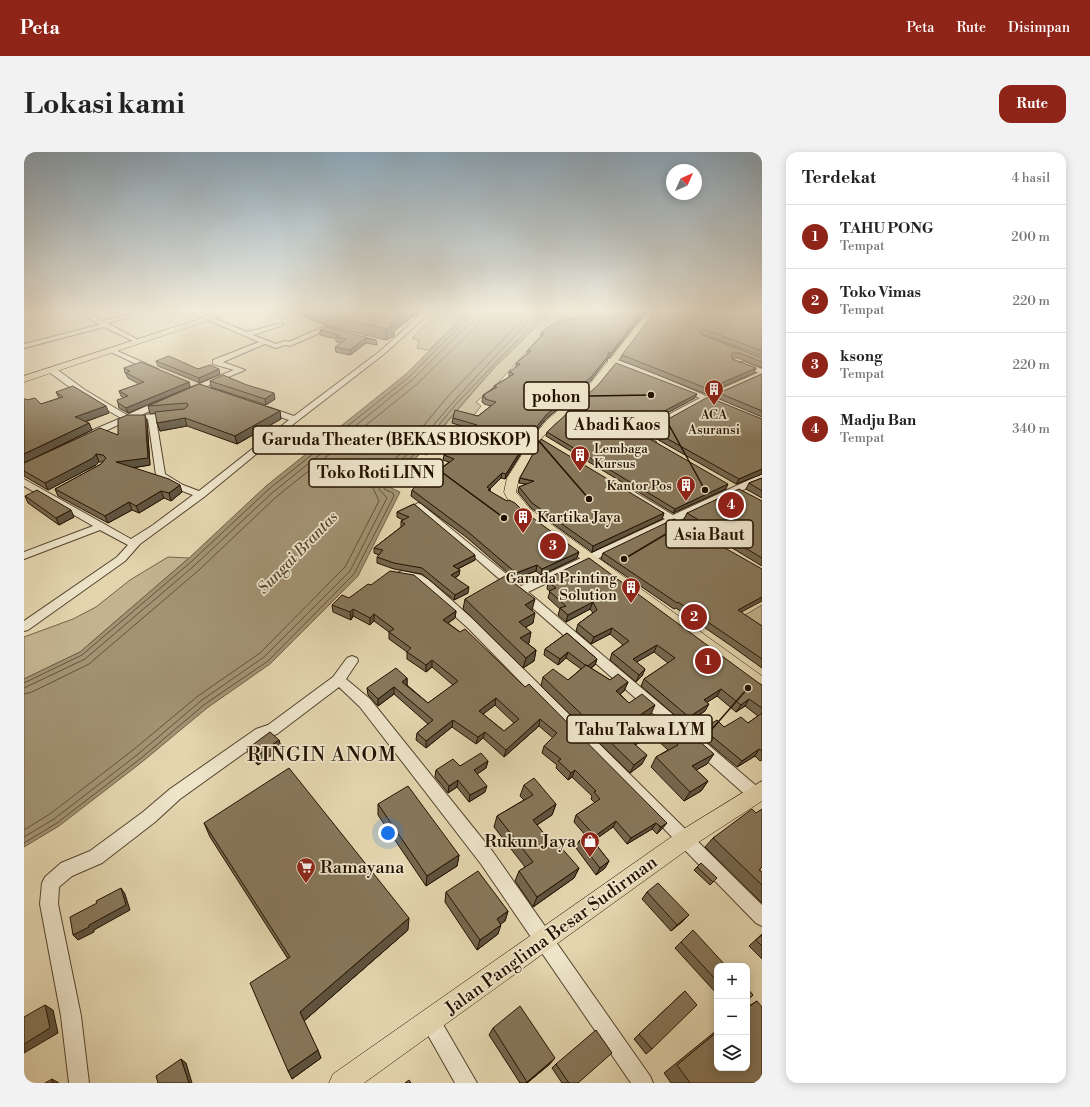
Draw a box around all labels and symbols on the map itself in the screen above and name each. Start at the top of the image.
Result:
north arrow [666,164,702,200]
building icon: ACA Asuransi [703,378,725,406]
callout: pohon [524,382,589,410]
text: pohon [532,387,581,407]
place label: ACA Asuransi [687,407,740,438]
callout: Abadi Kaos [566,411,669,439]
text: Abadi Kaos [573,415,661,435]
callout: Garuda Theater (BEKAS BIOSKOP) [253,426,538,454]
text: Garuda Theater (BEKAS BIOSKOP) [262,430,530,450]
place label: Lembaga Kursus [594,441,648,472]
building icon: Lembaga Kursus [569,444,591,472]
callout: Toko Roti LINN [309,459,443,487]
text: Toko Roti LINN [317,463,435,483]
building icon: Kantor Pos [675,474,697,502]
place label: Kantor Pos [607,478,672,494]
pin: 4 [718,490,744,520]
building icon: Kartika Jaya [512,506,534,534]
water label: Sungai Brantas [253,507,342,598]
place label: Kartika Jaya [537,508,621,527]
callout: Asia Baut [666,520,753,548]
text: Asia Baut [673,525,745,545]
pin: 3 [540,531,566,561]
place label: Garuda Printing Solution [506,569,617,605]
building icon: Garuda Printing Solution [620,576,642,604]
pin: 2 [681,602,707,632]
pin: 1 [695,646,721,676]
callout: Tahu Takwa LYM [567,715,712,743]
text: Tahu Takwa LYM [575,720,705,740]
district label: RINGIN ANOM [247,743,397,768]
your location [378,823,398,843]
place label: Rukun Jaya [484,830,577,853]
shop icon: Rukun Jaya [579,830,601,858]
street label: Jalan Panglima Besar Sudirman [440,850,662,1021]
supermarket icon: Ramayana [295,856,317,884]
place label: Ramayana [320,856,405,879]

